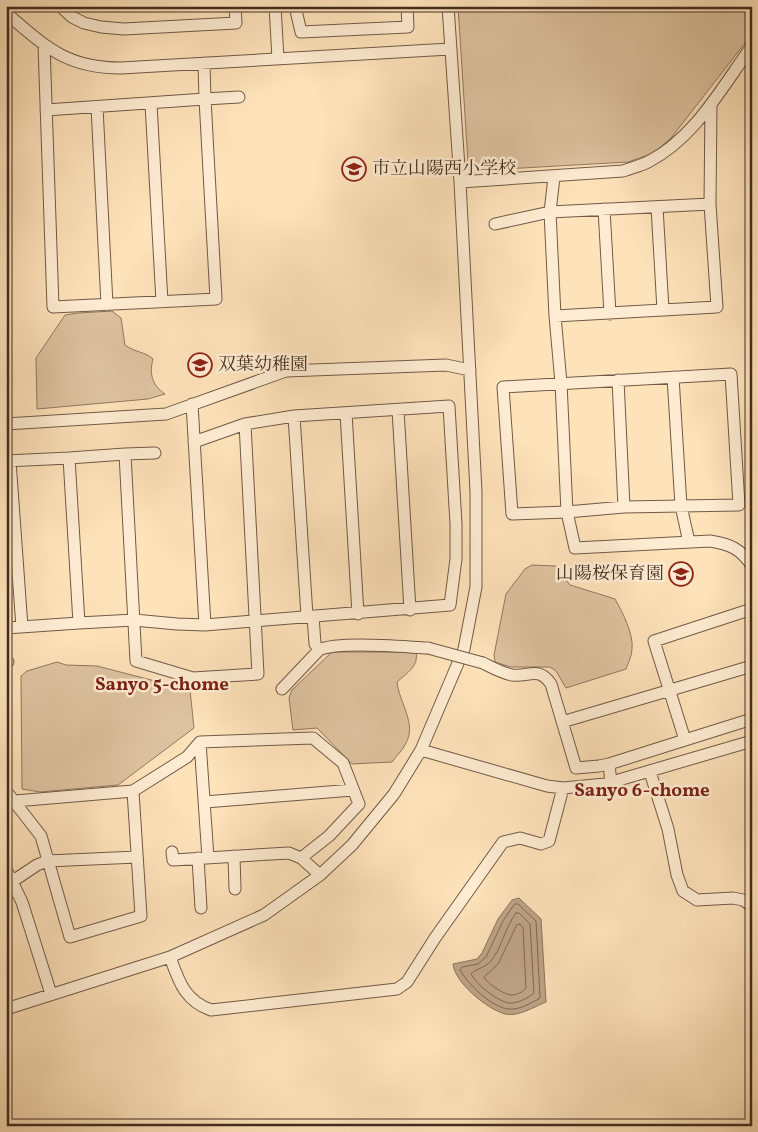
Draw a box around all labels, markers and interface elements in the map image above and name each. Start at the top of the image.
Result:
school or university icon: 市立山陽西小学校 [341,156,367,182]
place label: 市立山陽西小学校 [372,157,516,182]
school or university icon: 双葉幼稚園 [187,352,213,378]
place label: 双葉幼稚園 [218,353,308,378]
school or university icon: 山陽桜保育園 [668,561,694,587]
place label: 山陽桜保育園 [556,562,664,587]
district label: Sanyo 5-chome [95,672,229,698]
district label: Sanyo 6-chome [574,778,710,804]

